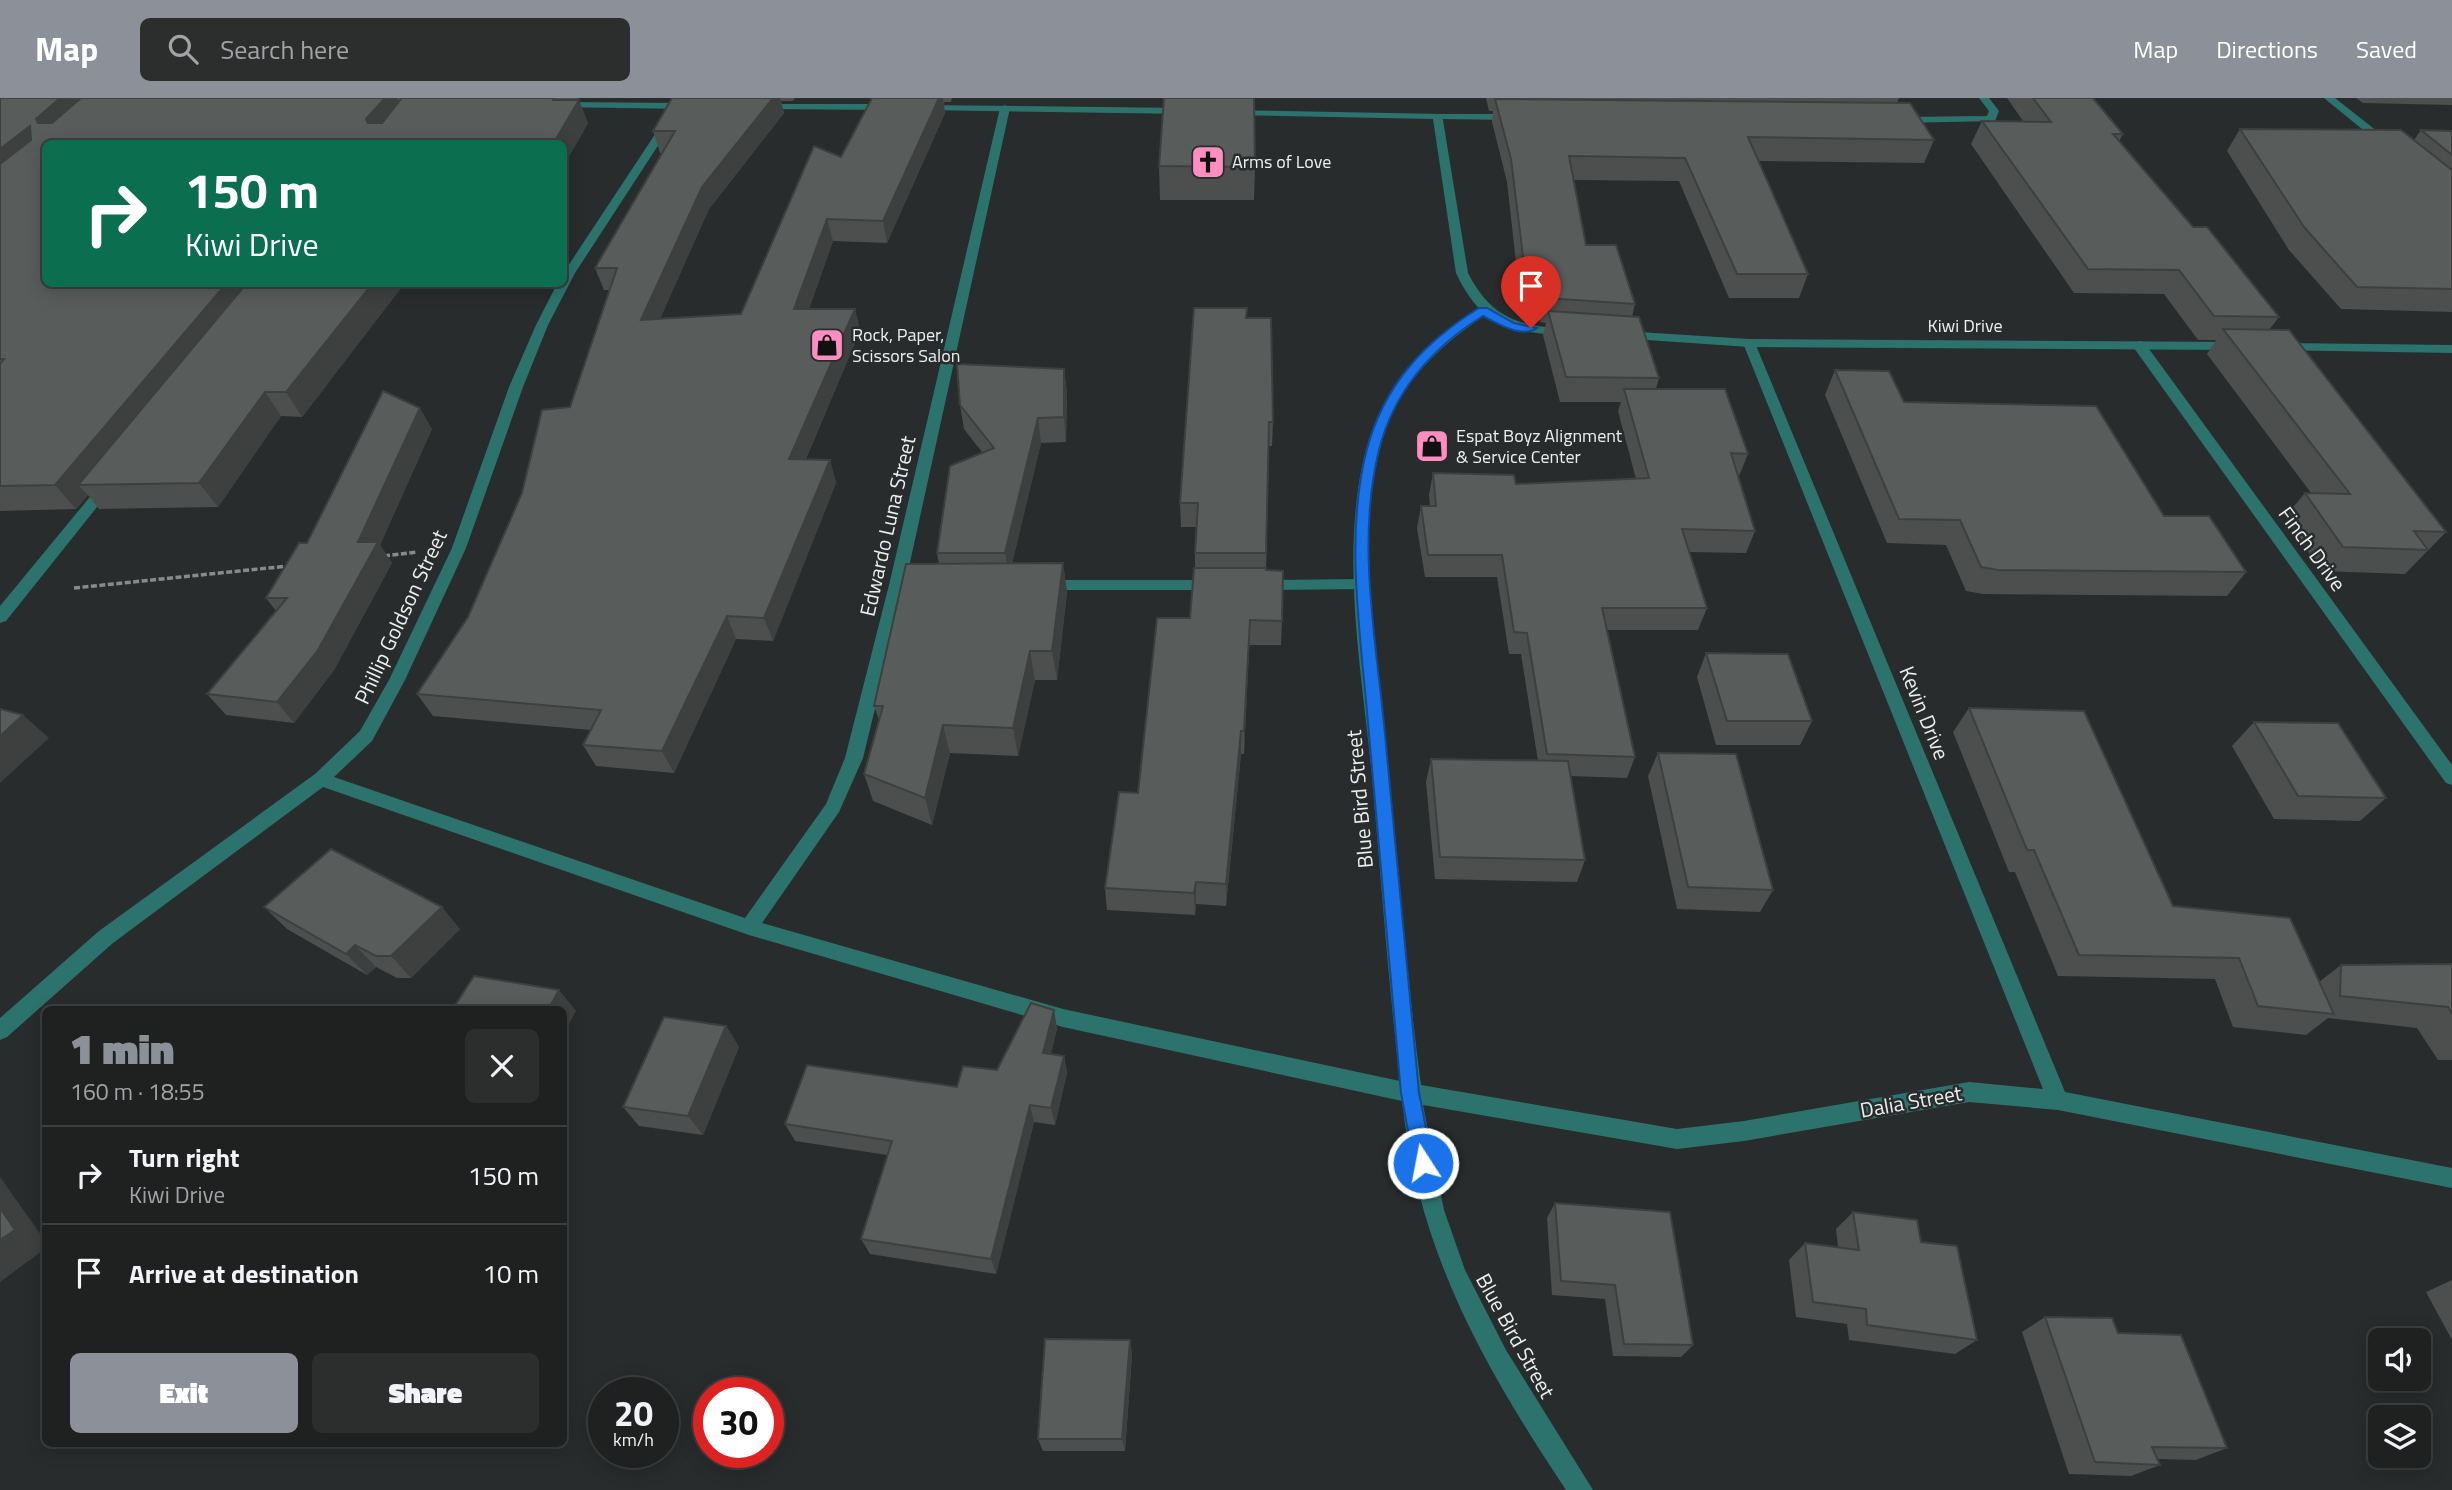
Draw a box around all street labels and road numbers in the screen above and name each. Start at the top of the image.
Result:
street label: Kiwi Drive [1927,312,2003,339]
street label: Edwardo Luna Street [851,432,923,619]
street label: Finch Drive [2271,499,2355,597]
street label: Phillip Goldson Street [346,524,455,709]
street label: Kevin Drive [1892,661,1958,764]
street label: Blue Bird Street [1337,728,1381,869]
street label: Dalia Street [1857,1076,1965,1126]
street label: Blue Bird Street [1468,1267,1564,1404]

